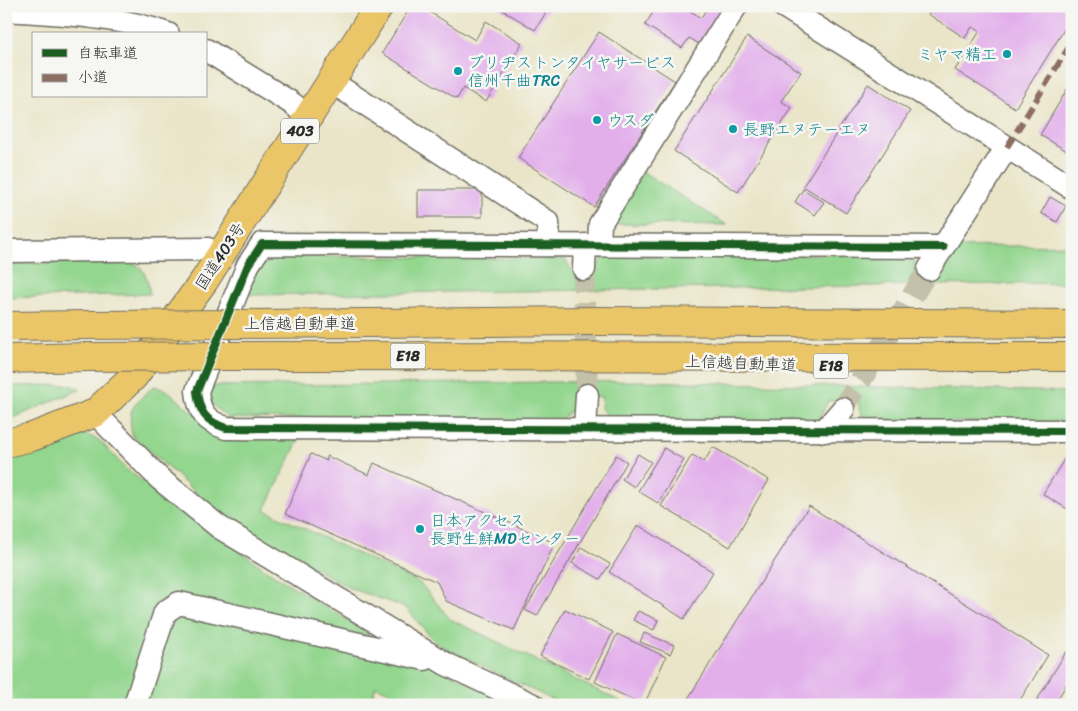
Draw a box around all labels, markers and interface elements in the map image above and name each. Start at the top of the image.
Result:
legend [32,32,208,98]
text: 自転車道 [78,40,138,66]
place label: ミヤマ精工 [917,40,997,69]
place label: ブリヂストンタイヤサービス 信州千曲TRC [468,48,676,95]
marker: ミヤマ精工 [1001,48,1013,60]
text: 小道 [78,64,108,90]
marker: ブリヂストンタイヤサービス 信州千曲TRC [452,65,464,77]
place label: ウスダ [607,106,654,135]
marker: ウスダ [591,114,603,126]
place label: 長野エヌテーエヌ [743,115,871,144]
road number: 403 [281,118,319,144]
marker: 長野エヌテーエヌ [727,123,739,135]
street label: 国道403号 [187,216,253,296]
street label: 上信越自動車道 [244,309,356,338]
road number: E18 [390,344,426,368]
street label: 上信越自動車道 [685,347,797,379]
road number: E18 [814,354,848,378]
place label: 日本アクセス 長野生鮮MDセンター [430,506,580,553]
marker: 日本アクセス 長野生鮮MDセンター [414,523,426,535]

